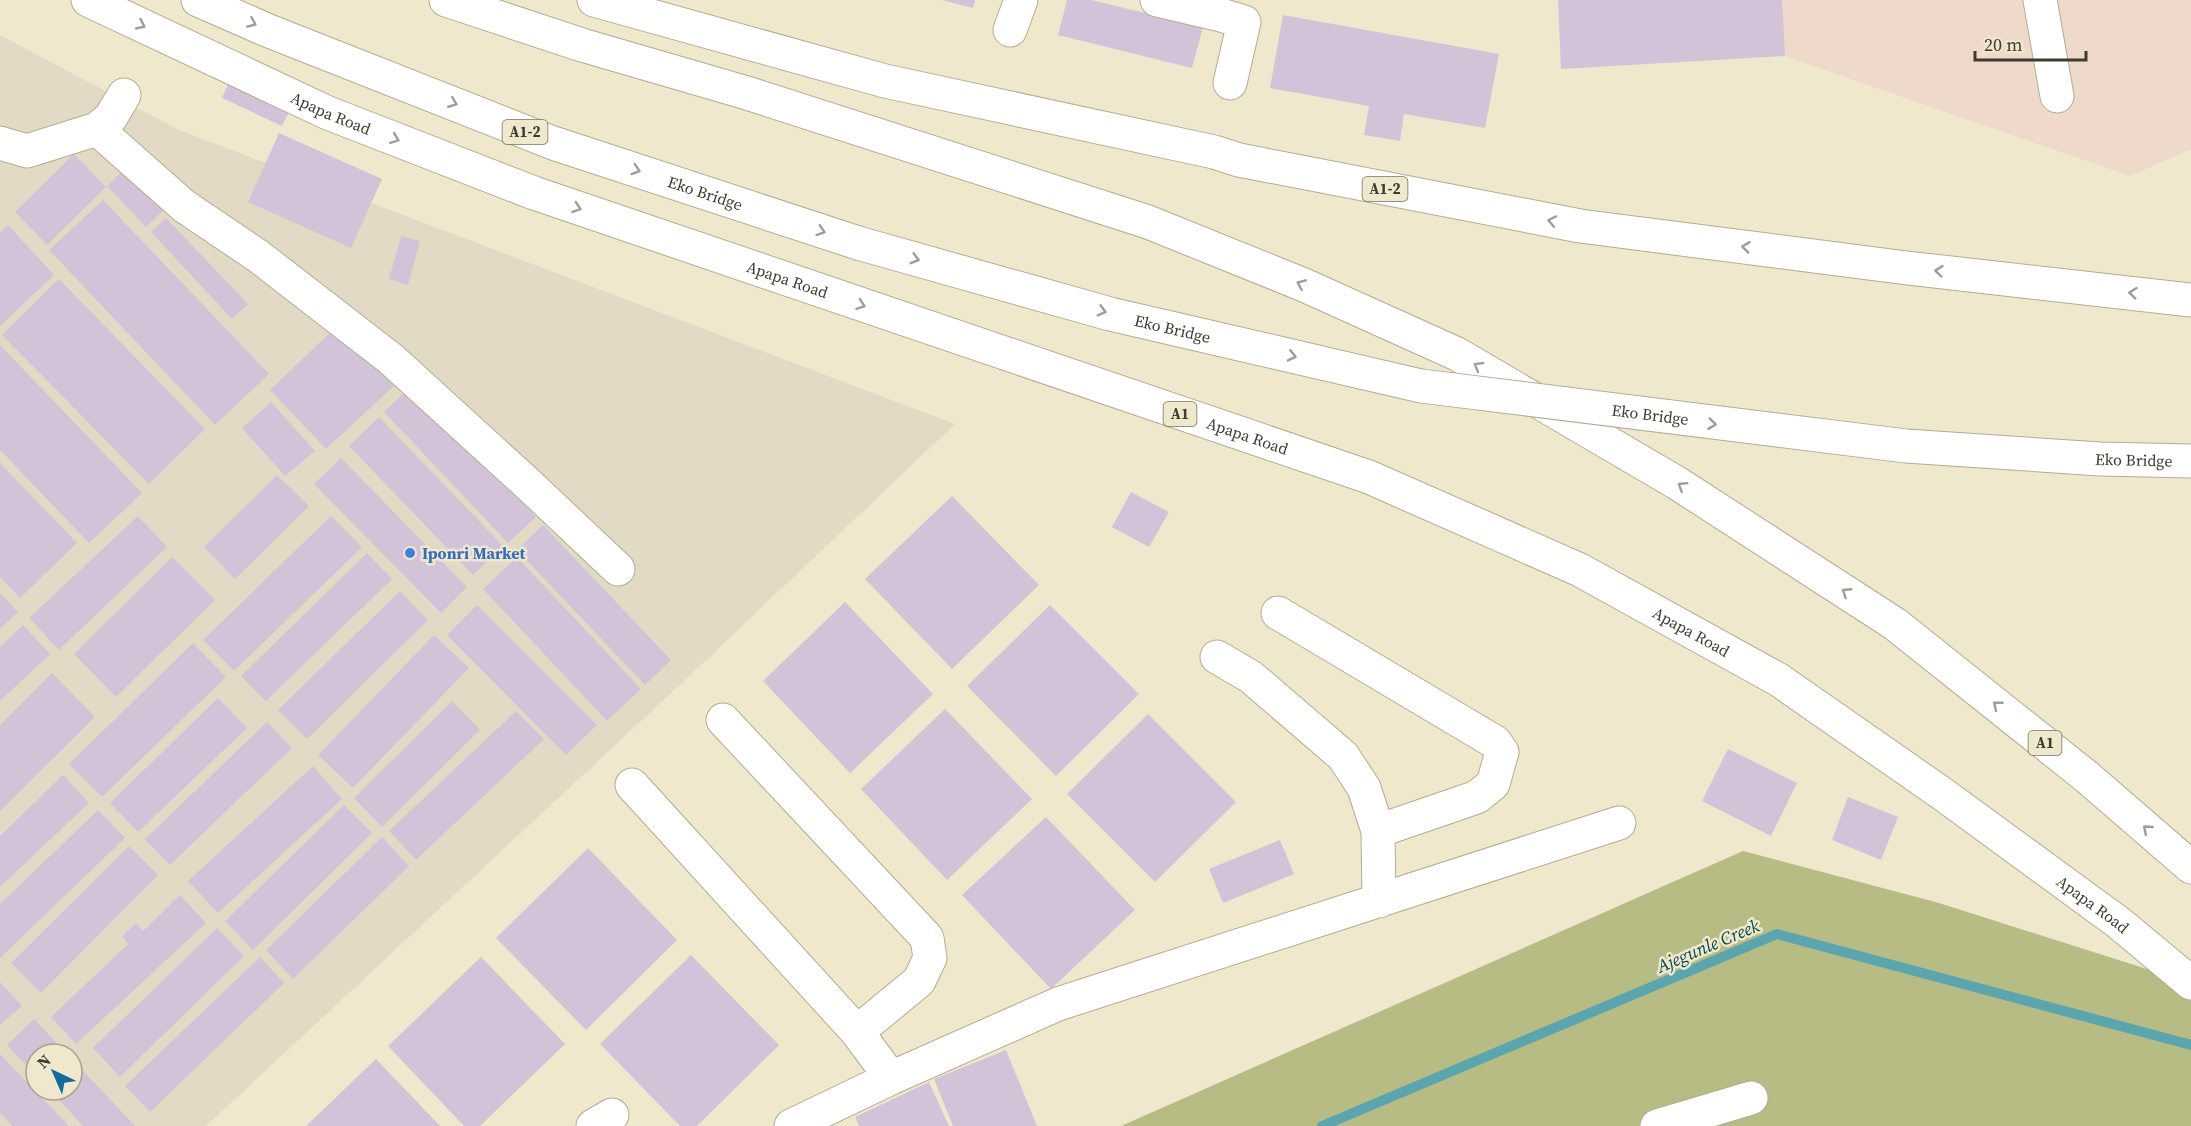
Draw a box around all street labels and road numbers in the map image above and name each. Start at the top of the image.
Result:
street label: Apapa Road [287,86,374,140]
road number: A1-2 [502,120,548,144]
street label: Eko Bridge [665,170,746,215]
road number: A1-2 [1362,177,1408,201]
street label: Apapa Road [744,255,831,303]
street label: Eko Bridge [1132,309,1213,348]
street label: Eko Bridge [1610,399,1690,430]
road number: A1 [1164,402,1196,426]
street label: Apapa Road [1204,412,1291,460]
street label: Eko Bridge [2094,448,2173,472]
street label: Apapa Road [1649,601,1734,662]
road number: A1 [2028,731,2062,755]
street label: Apapa Road [2052,870,2134,938]

